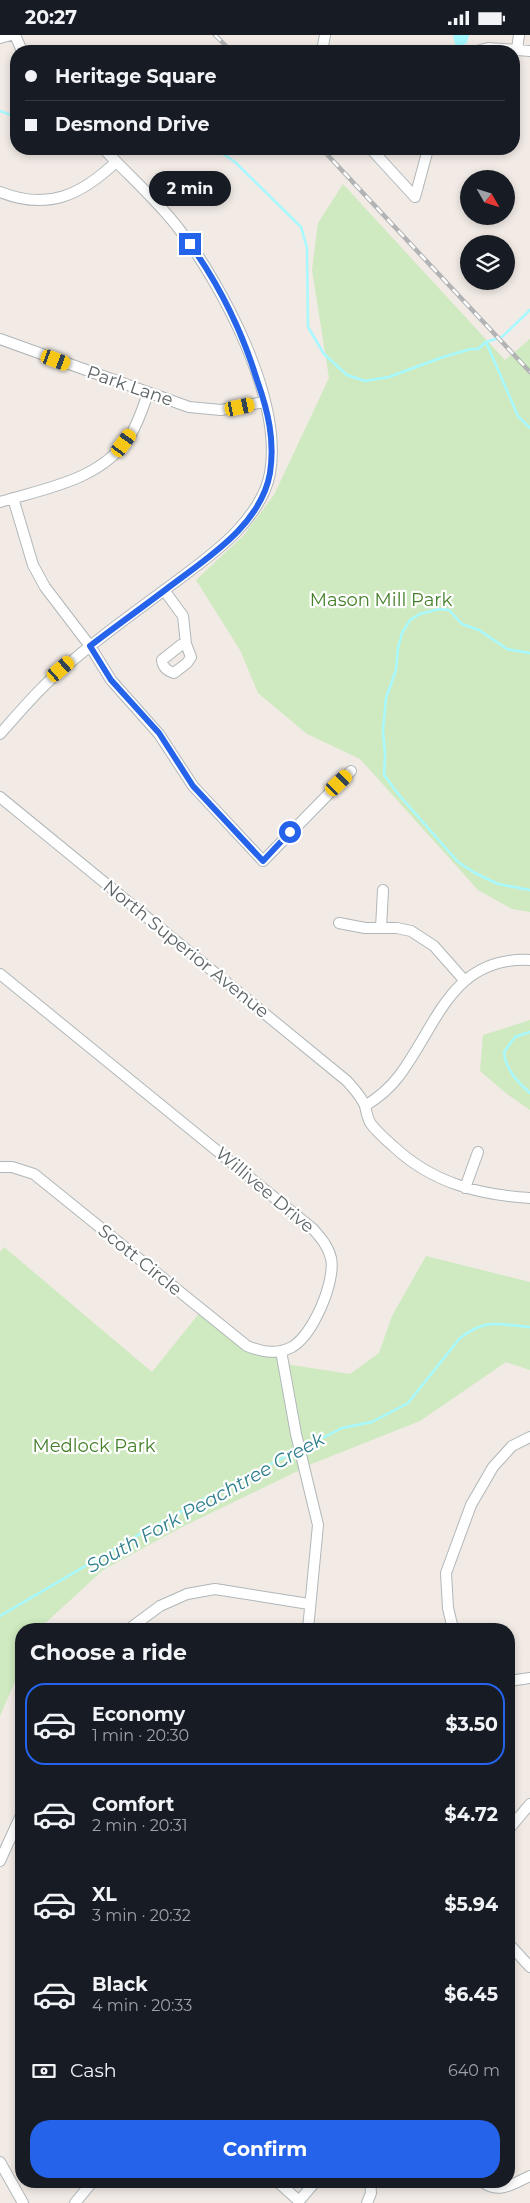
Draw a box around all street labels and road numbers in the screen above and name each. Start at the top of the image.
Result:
street label: Park Lane [84,361,176,411]
street label: North Superior Avenue [99,875,273,1023]
street label: Willivee Drive [211,1142,319,1238]
street label: Scott Circle [94,1219,187,1301]

